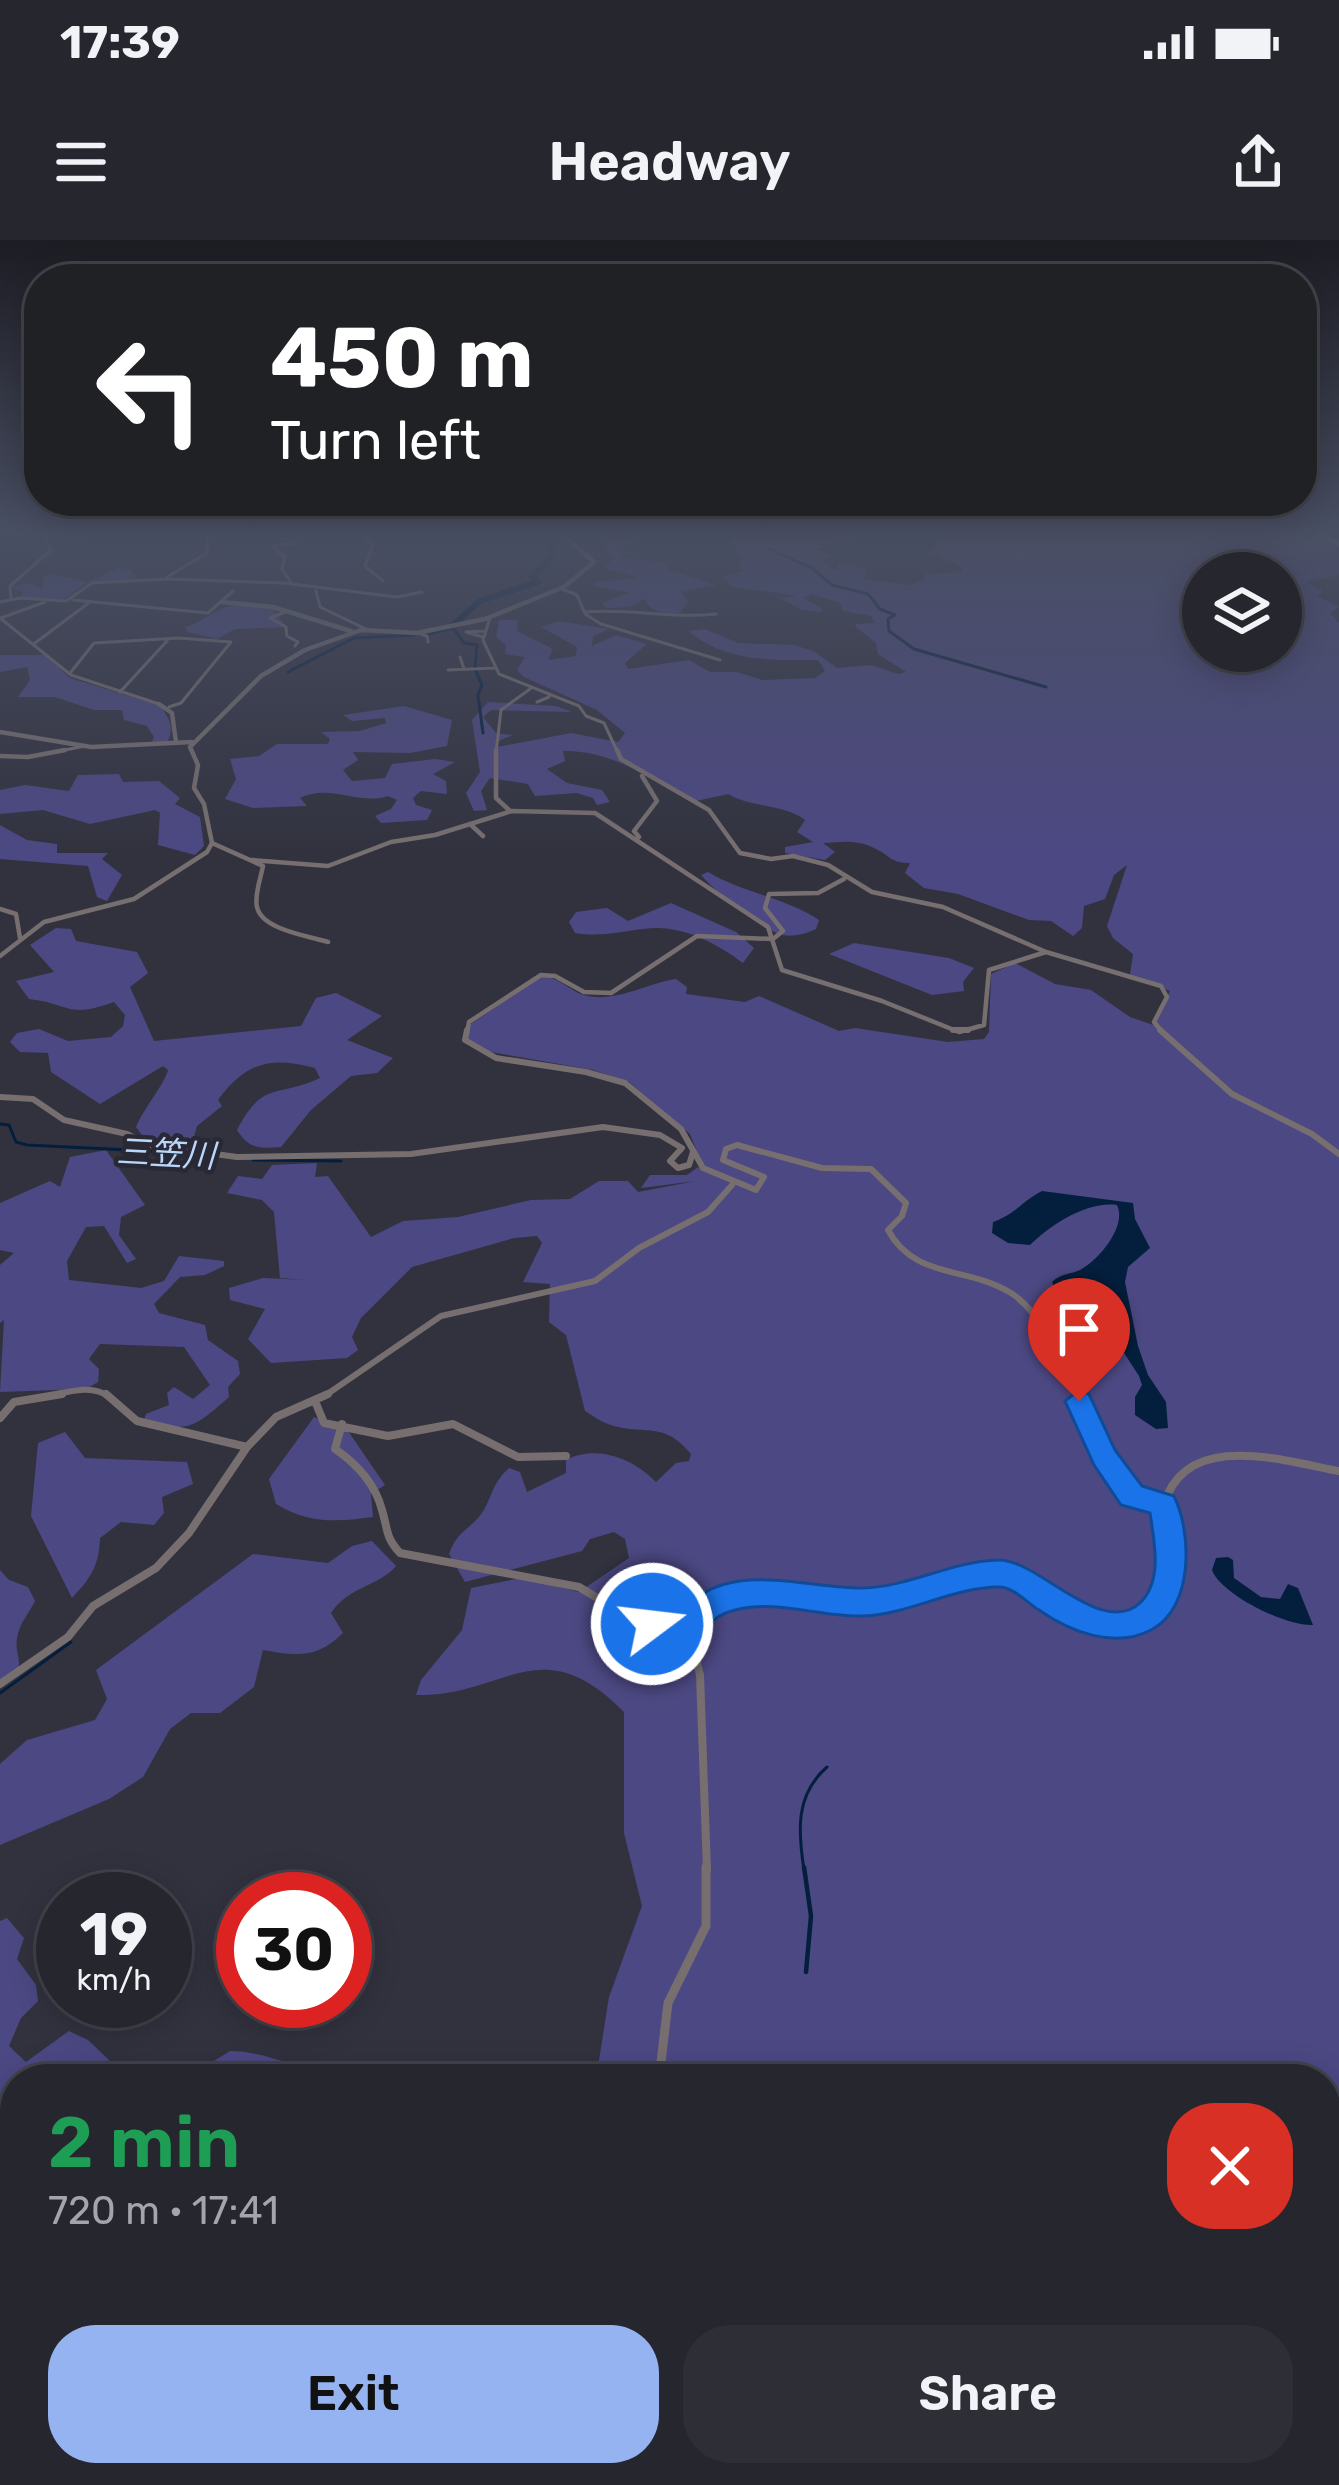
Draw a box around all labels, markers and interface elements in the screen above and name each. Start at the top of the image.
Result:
text: 17:39 [60,16,180,69]
icon: menu [48,129,114,195]
icon: share [1225,129,1291,195]
text: Headway [548,130,791,194]
text: 450 m [270,308,534,408]
icon: left [72,312,228,468]
text: Turn left [270,409,481,473]
map controls [1182,552,1302,672]
button: layers [1182,552,1302,672]
water label: 三笠川 [116,1131,219,1176]
pin [1028,1278,1130,1401]
icon: arrive [1046,1296,1112,1362]
position arrow [589,1561,715,1687]
speed limit sign: 30 [216,1872,372,2028]
text: 19 [80,1899,148,1970]
text: km/h [77,1962,151,1998]
text: 2 min [48,2100,240,2185]
button: close [1167,2103,1293,2229]
text: 720 m · 17:41 [48,2188,279,2234]
button: Exit [48,2325,659,2463]
button: Share [683,2325,1293,2463]

